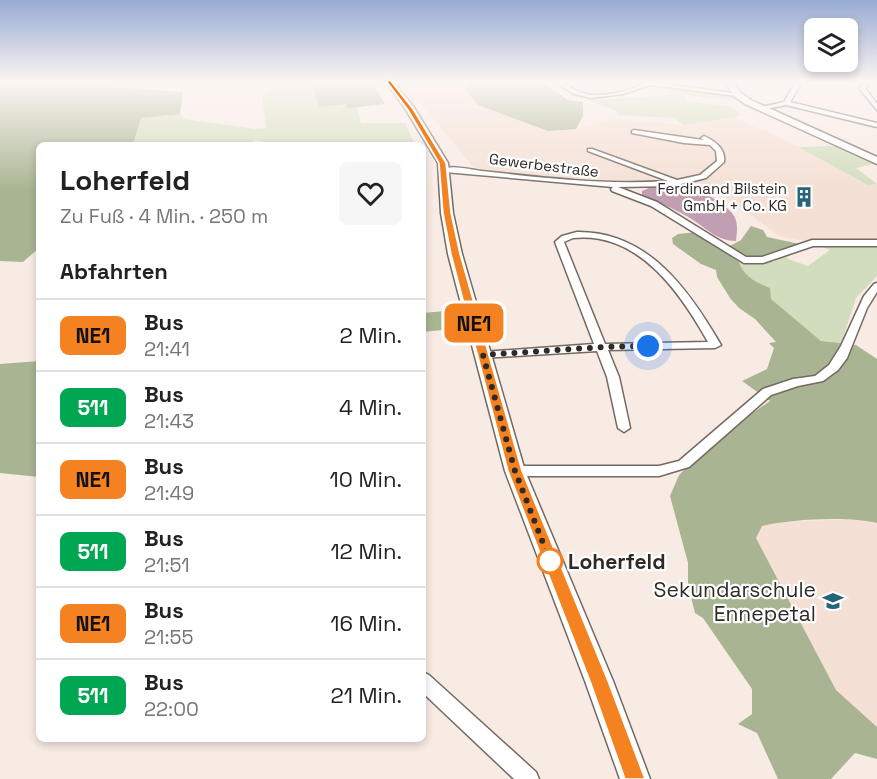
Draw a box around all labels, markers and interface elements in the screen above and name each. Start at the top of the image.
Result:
map controls [804,18,858,72]
button: layers [804,18,858,72]
street label: Gewerbestraße [488,149,600,181]
text: Loherfeld [60,162,190,198]
button: heart [339,162,402,225]
place label: Ferdinand Bilstein GmbH + Co. KG [657,179,787,215]
building icon: Ferdinand Bilstein GmbH + Co. KG [792,185,816,209]
text: Zu Fuß · 4 Min. · 250 m [60,203,268,229]
text: Abfahrten [60,257,168,285]
line badge: NE1 [440,304,508,342]
text: Bus [144,308,184,336]
text: NE1 [456,310,492,337]
text: 2 Min. [340,321,402,349]
text: NE1 [75,322,111,349]
your location [633,331,663,361]
text: 21:41 [144,336,190,362]
text: Bus [144,380,184,408]
text: 4 Min. [339,393,402,421]
text: 511 [77,394,109,421]
text: 21:43 [144,408,194,434]
text: Bus [144,452,184,480]
text: 10 Min. [330,465,402,493]
text: NE1 [75,466,111,493]
text: 21:49 [144,480,194,506]
text: Bus [144,524,184,552]
text: 12 Min. [330,537,402,565]
text: 511 [77,538,109,565]
marker: Loherfeld [537,548,563,574]
place label: Loherfeld [568,548,666,575]
text: 21:51 [144,552,190,578]
place label: Sekundarschule Ennepetal [654,576,816,627]
school or university icon: Sekundarschule Ennepetal [821,589,845,613]
text: Bus [144,596,184,624]
text: 16 Min. [330,609,402,637]
text: NE1 [75,610,111,637]
text: 21:55 [144,624,193,650]
text: Bus [144,668,184,696]
text: 21 Min. [330,681,402,709]
text: 511 [77,682,109,709]
text: 22:00 [144,696,199,722]

